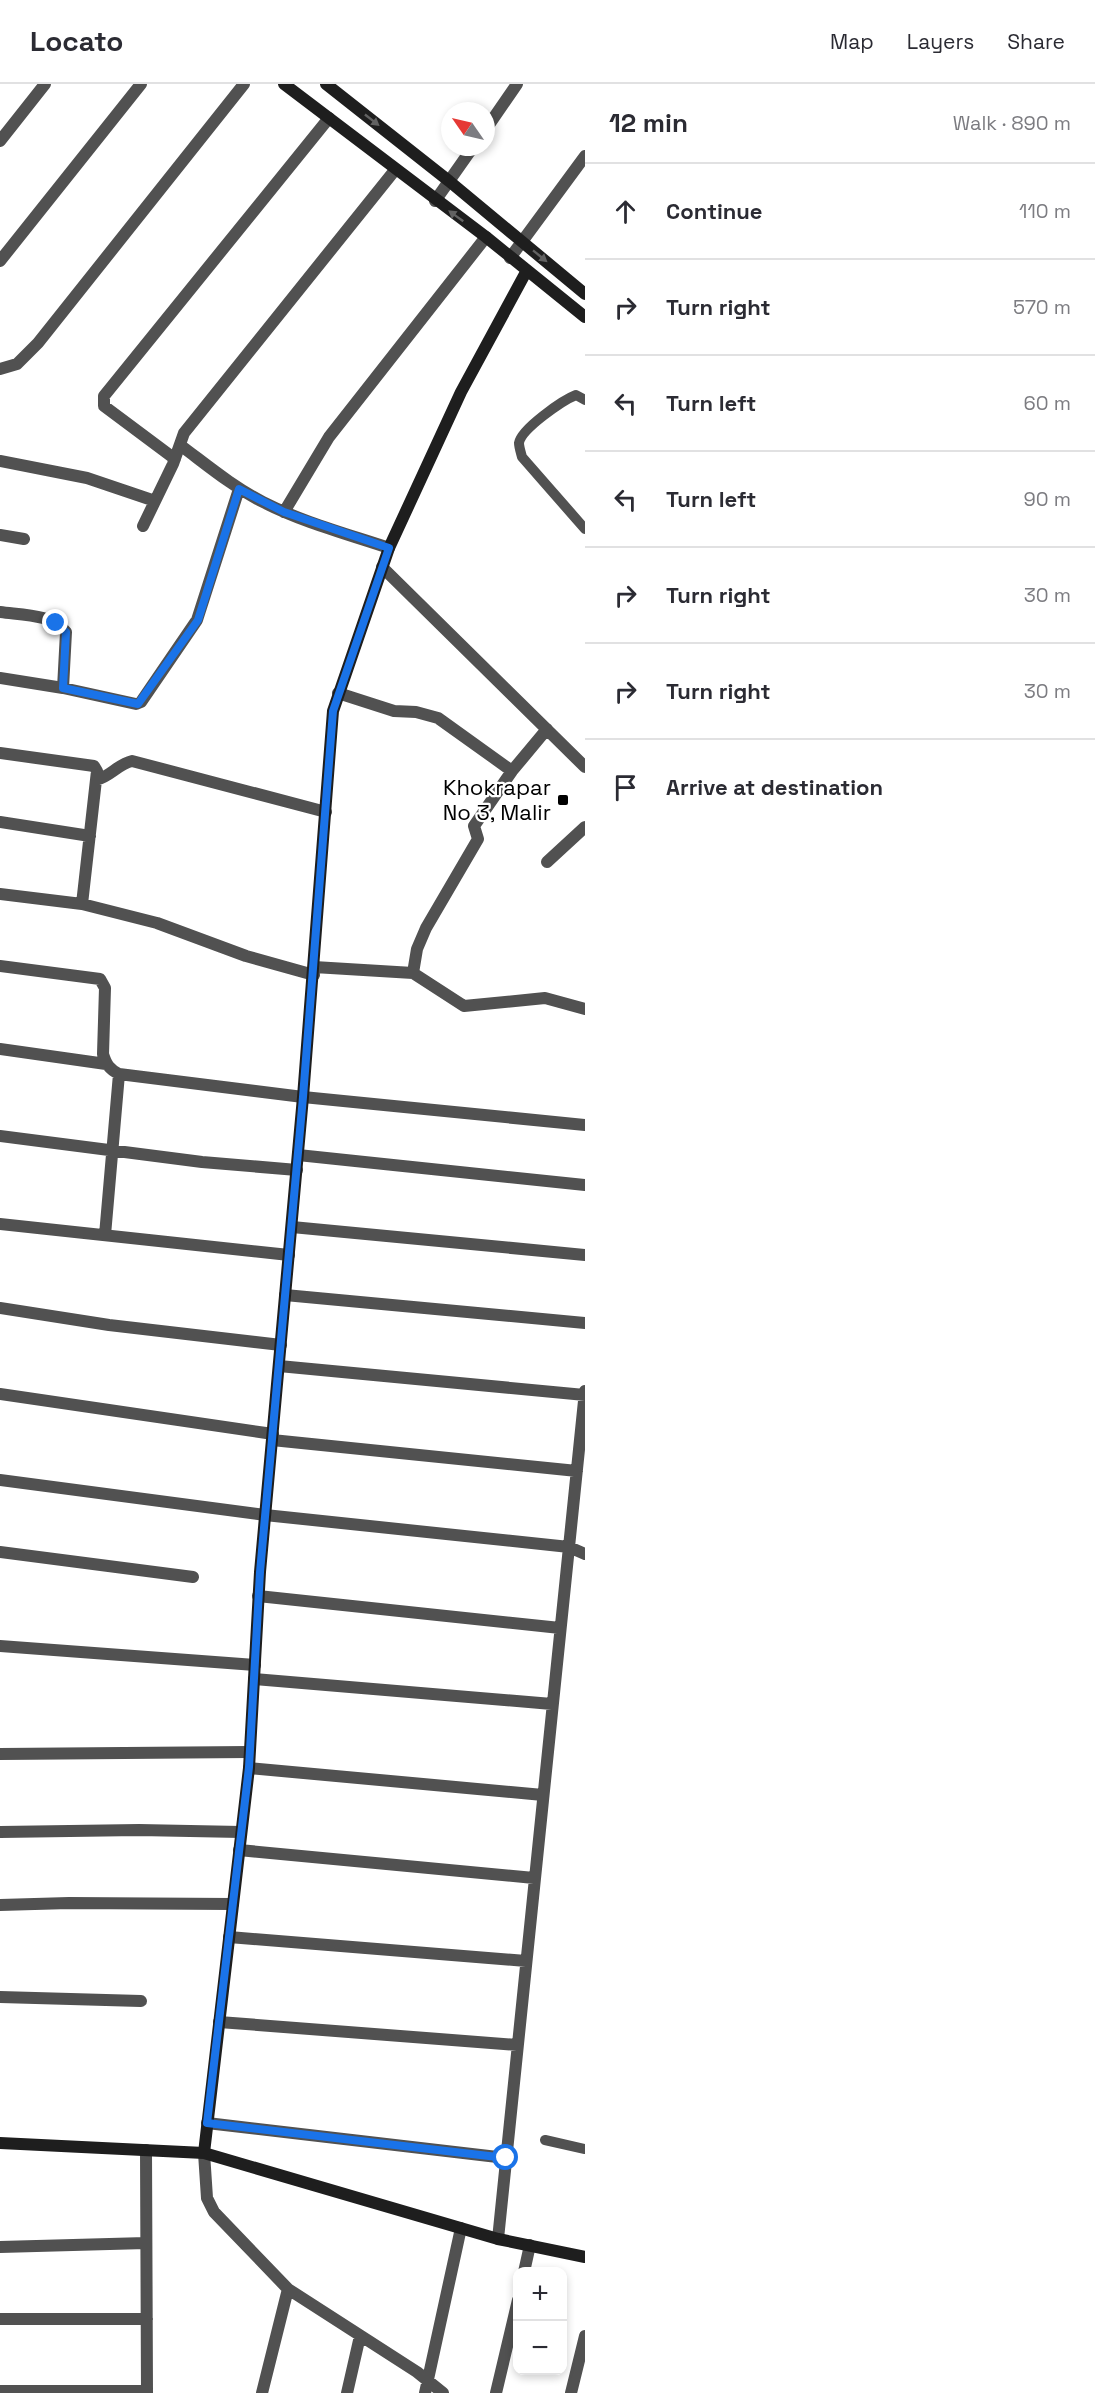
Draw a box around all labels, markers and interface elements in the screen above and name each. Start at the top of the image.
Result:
text: Locato [30,23,123,59]
text: Map [830,28,874,55]
text: Layers [907,28,974,55]
text: Share [1007,28,1065,55]
north arrow [441,102,495,156]
text: 12 min [609,106,688,140]
text: Walk · 890 m [953,110,1071,136]
one-way arrow [364,114,380,127]
icon: ahead [609,195,642,228]
text: Continue [666,197,762,225]
text: 110 m [1019,198,1071,224]
one-way arrow [449,210,465,222]
one-way arrow [532,250,548,263]
icon: right [609,291,642,324]
text: Turn right [666,293,771,321]
text: 570 m [1013,294,1071,320]
icon: left [609,387,642,420]
text: Turn left [666,389,756,417]
text: 60 m [1024,390,1071,416]
icon: left [609,483,642,516]
text: Turn left [666,485,756,513]
text: 90 m [1024,486,1071,512]
icon: right [609,579,642,612]
text: Turn right [666,581,771,609]
text: 30 m [1024,582,1071,608]
route end [42,609,68,635]
icon: right [609,675,642,708]
text: Turn right [666,677,771,705]
text: 30 m [1024,678,1071,704]
icon: arrive [609,771,642,804]
place label: Khokrapar No 3, Malir [443,773,551,826]
text: Arrive at destination [666,773,883,801]
marker: Khokrapar No 3, Malir [556,793,570,807]
route start [492,2144,518,2170]
map controls [513,2267,567,2375]
button: + [513,2267,567,2321]
button: − [513,2321,567,2375]

